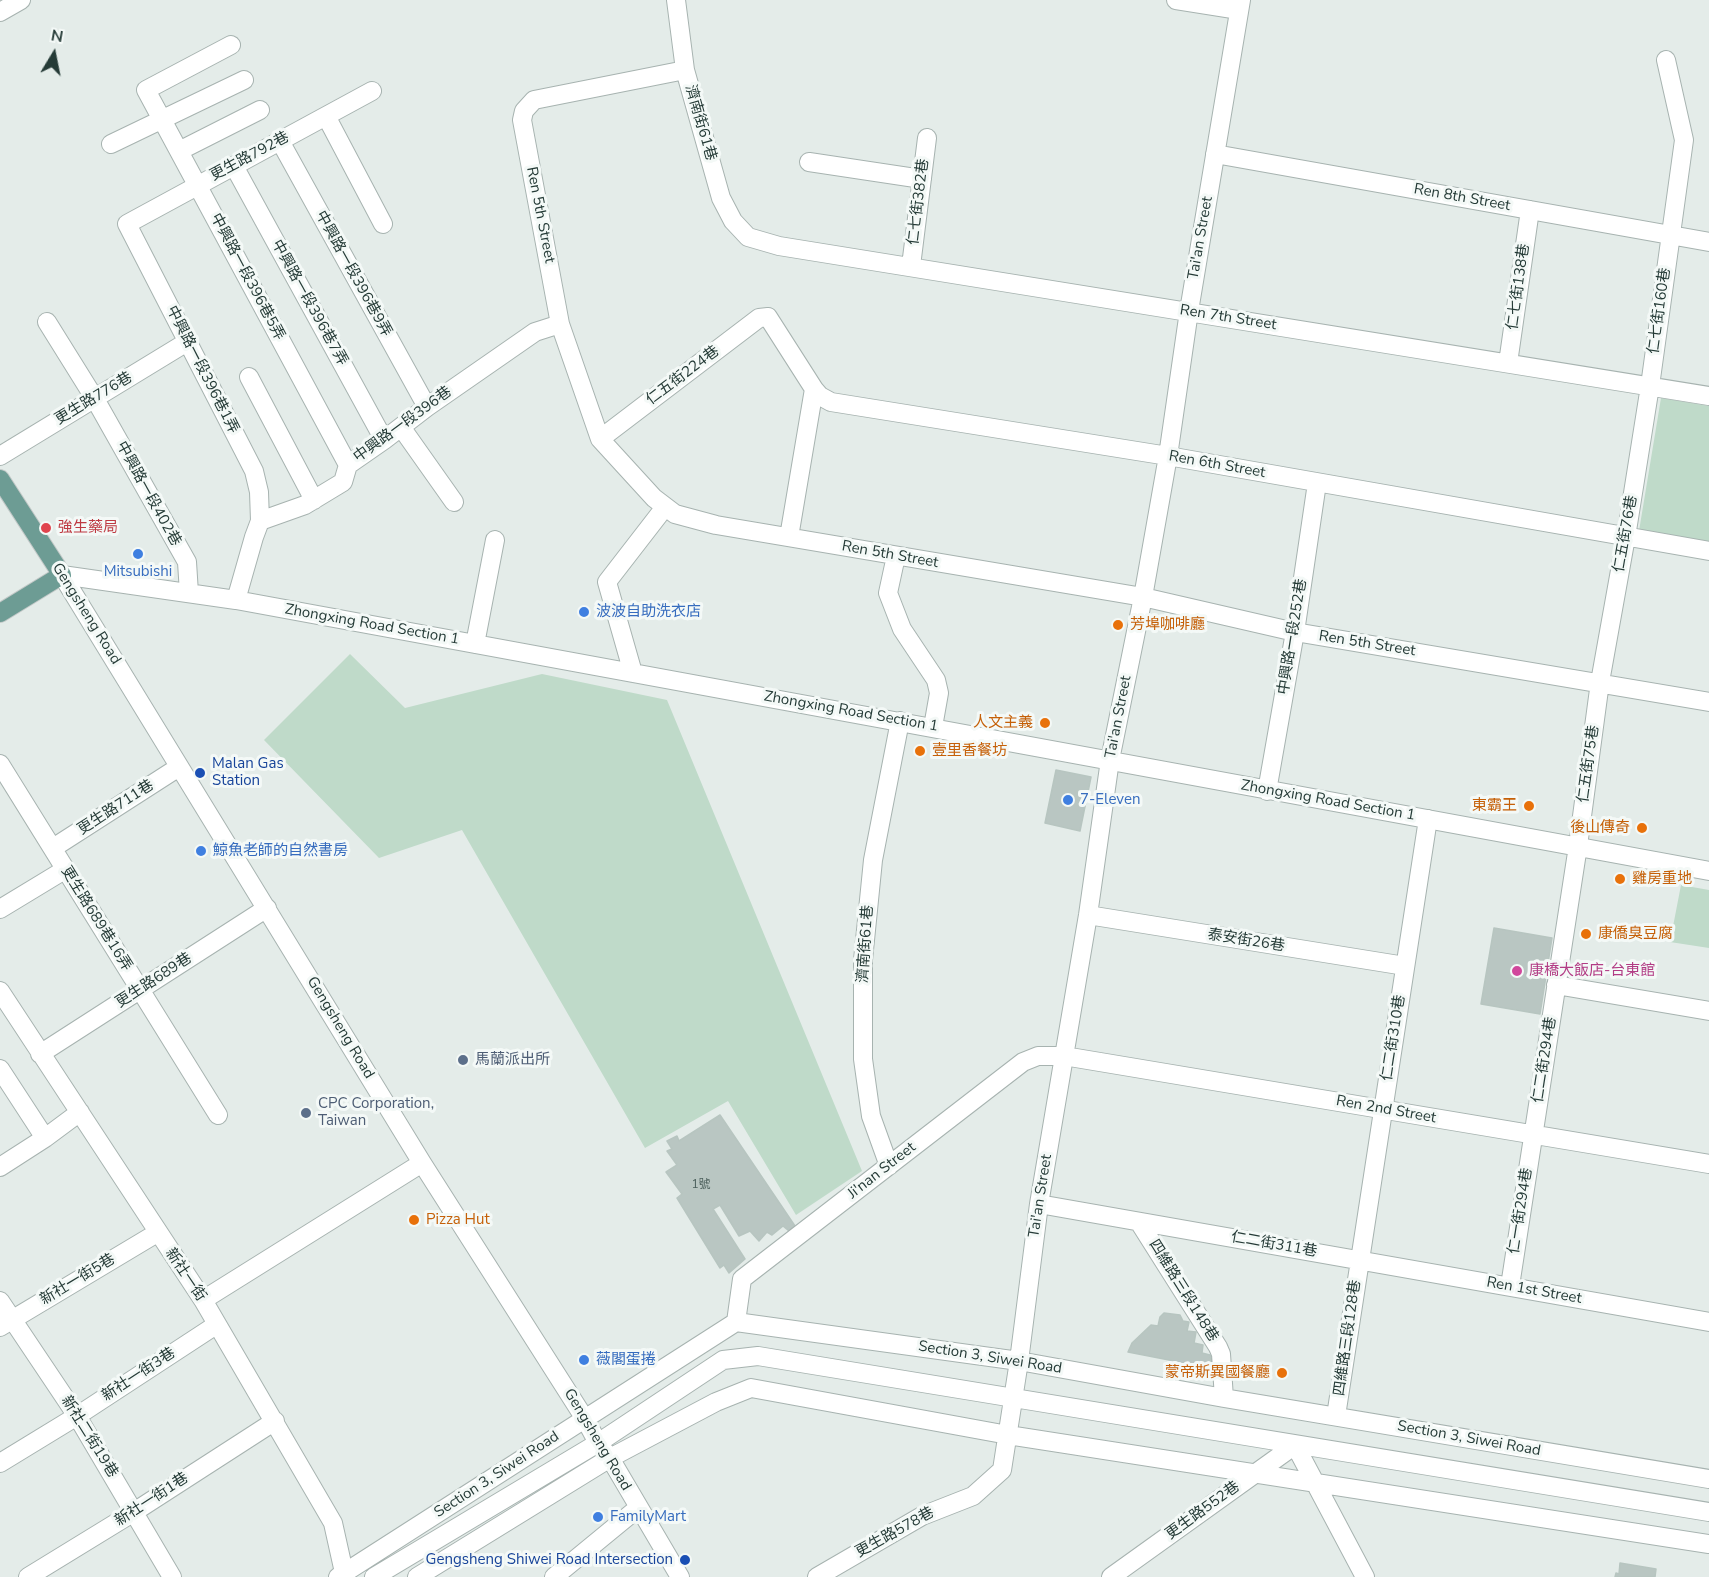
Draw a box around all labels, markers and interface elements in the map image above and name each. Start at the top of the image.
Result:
north arrow [24,24,84,84]
text: N [49,24,65,48]
street label: 濟南街61巷 [681,83,719,163]
street label: 更生路792巷 [207,129,293,185]
street label: 仁七街382巷 [905,158,933,246]
street label: Ren 5th Street [522,165,558,265]
street label: Ren 8th Street [1412,181,1512,215]
street label: Tai'an Street [1185,195,1217,281]
street label: 中興路一段396巷9弄 [311,208,395,340]
street label: 中興路一段396巷5弄 [206,211,288,343]
street label: 中興路一段396巷7弄 [267,237,351,369]
street label: 仁七街138巷 [1504,243,1534,331]
street label: 仁七街160巷 [1645,267,1675,355]
street label: Ren 7th Street [1178,301,1278,335]
street label: 中興路一段396巷1弄 [162,303,242,437]
street label: 仁五街224巷 [643,343,723,409]
street label: 更生路776巷 [52,369,136,429]
street label: 中興路一段396巷 [350,383,456,467]
street label: 中興路一段402巷 [112,438,184,550]
street label: Ren 6th Street [1167,448,1267,482]
street label: 仁五街76巷 [1610,494,1642,574]
place label: 強生藥局 [58,519,118,537]
marker: 強生藥局 [39,521,53,535]
street label: Ren 5th Street [840,538,940,572]
marker: Mitsubishi [131,547,145,561]
street label: Gengsheng Road [48,560,124,668]
place label: Mitsubishi [104,563,172,581]
street label: 中興路一段252巷 [1275,578,1311,696]
street label: Zhongxing Road Section 1 [283,601,461,649]
place label: 波波自助洗衣店 [596,603,701,621]
marker: 波波自助洗衣店 [577,605,591,619]
place label: 芳埠咖啡廳 [1130,616,1205,634]
marker: 芳埠咖啡廳 [1111,618,1125,632]
street label: Ren 5th Street [1317,627,1417,661]
street label: Tai'an Street [1102,674,1136,760]
street label: Zhongxing Road Section 1 [762,688,940,736]
place label: 人文主義 [973,714,1033,732]
marker: 人文主義 [1038,716,1052,730]
street label: 仁五街75巷 [1575,724,1603,804]
place label: 壹里香餐坊 [932,742,1007,760]
marker: 壹里香餐坊 [913,744,927,758]
place label: Malan Gas Station [212,755,284,790]
marker: Malan Gas Station [193,766,207,780]
street label: 更生路711巷 [75,777,157,839]
street label: Zhongxing Road Section 1 [1239,777,1417,825]
place label: 7-Eleven [1080,791,1140,809]
marker: 7-Eleven [1061,793,1075,807]
place label: 東霸王 [1472,797,1517,815]
marker: 東霸王 [1522,799,1536,813]
place label: 後山傳奇 [1570,819,1630,837]
marker: 後山傳奇 [1635,821,1649,835]
place label: 鯨魚老師的自然書房 [213,842,348,860]
marker: 鯨魚老師的自然書房 [194,844,208,858]
street label: 更生路689巷16弄 [57,863,135,975]
place label: 雞房重地 [1632,870,1692,888]
marker: 雞房重地 [1613,872,1627,886]
street label: 濟南街61巷 [854,904,878,984]
place label: 康僑臭豆腐 [1598,925,1673,943]
street label: 泰安街26巷 [1206,926,1286,956]
marker: 康僑臭豆腐 [1579,927,1593,941]
street label: 更生路689巷 [113,950,195,1012]
place label: 康橋大飯店-台東館 [1529,962,1655,980]
marker: 康橋大飯店-台東館 [1510,964,1524,978]
street label: Gengsheng Road [302,974,378,1082]
street label: 仁二街310巷 [1378,994,1410,1082]
street label: 仁二街294巷 [1529,1016,1561,1104]
place label: 馬蘭派出所 [475,1051,550,1069]
marker: 馬蘭派出所 [456,1053,470,1067]
street label: Ren 2nd Street [1335,1092,1437,1128]
place label: CPC Corporation, Taiwan [318,1095,434,1130]
marker: CPC Corporation, Taiwan [299,1106,313,1120]
street label: Ji'nan Street [844,1139,920,1203]
street label: Tai'an Street [1026,1153,1056,1239]
street label: 仁一街294巷 [1505,1167,1537,1255]
house number: 1號 [691,1178,711,1192]
place label: Pizza Hut [426,1211,490,1229]
marker: Pizza Hut [407,1213,421,1227]
street label: 仁二街311巷 [1230,1229,1318,1261]
street label: 四維路三段148巷 [1144,1237,1222,1345]
street label: 新社一街 [161,1245,209,1305]
street label: 新社一街5巷 [37,1251,119,1309]
street label: Ren 1st Street [1485,1274,1583,1308]
street label: 四維路三段128巷 [1331,1279,1365,1397]
street label: Section 3, Siwei Road [917,1338,1063,1378]
street label: 新社一街3巷 [99,1345,179,1405]
place label: 薇閣蛋捲 [596,1351,656,1369]
marker: 薇閣蛋捲 [577,1353,591,1367]
place label: 蒙帝斯異國餐廳 [1165,1364,1270,1382]
marker: 蒙帝斯異國餐廳 [1275,1366,1289,1380]
street label: Gengsheng Road [559,1386,635,1494]
street label: 新社二街19巷 [57,1393,121,1481]
street label: Section 3, Siwei Road [1396,1418,1542,1460]
street label: Section 3, Siwei Road [431,1428,563,1522]
street label: 新社一街1巷 [112,1470,192,1530]
street label: 更生路552巷 [1163,1478,1243,1544]
street label: 更生路578巷 [853,1504,937,1562]
place label: FamilyMart [610,1508,686,1526]
marker: FamilyMart [591,1510,605,1524]
place label: Gengsheng Shiwei Road Intersection [426,1551,673,1569]
marker: Gengsheng Shiwei Road Intersection [678,1553,692,1567]

